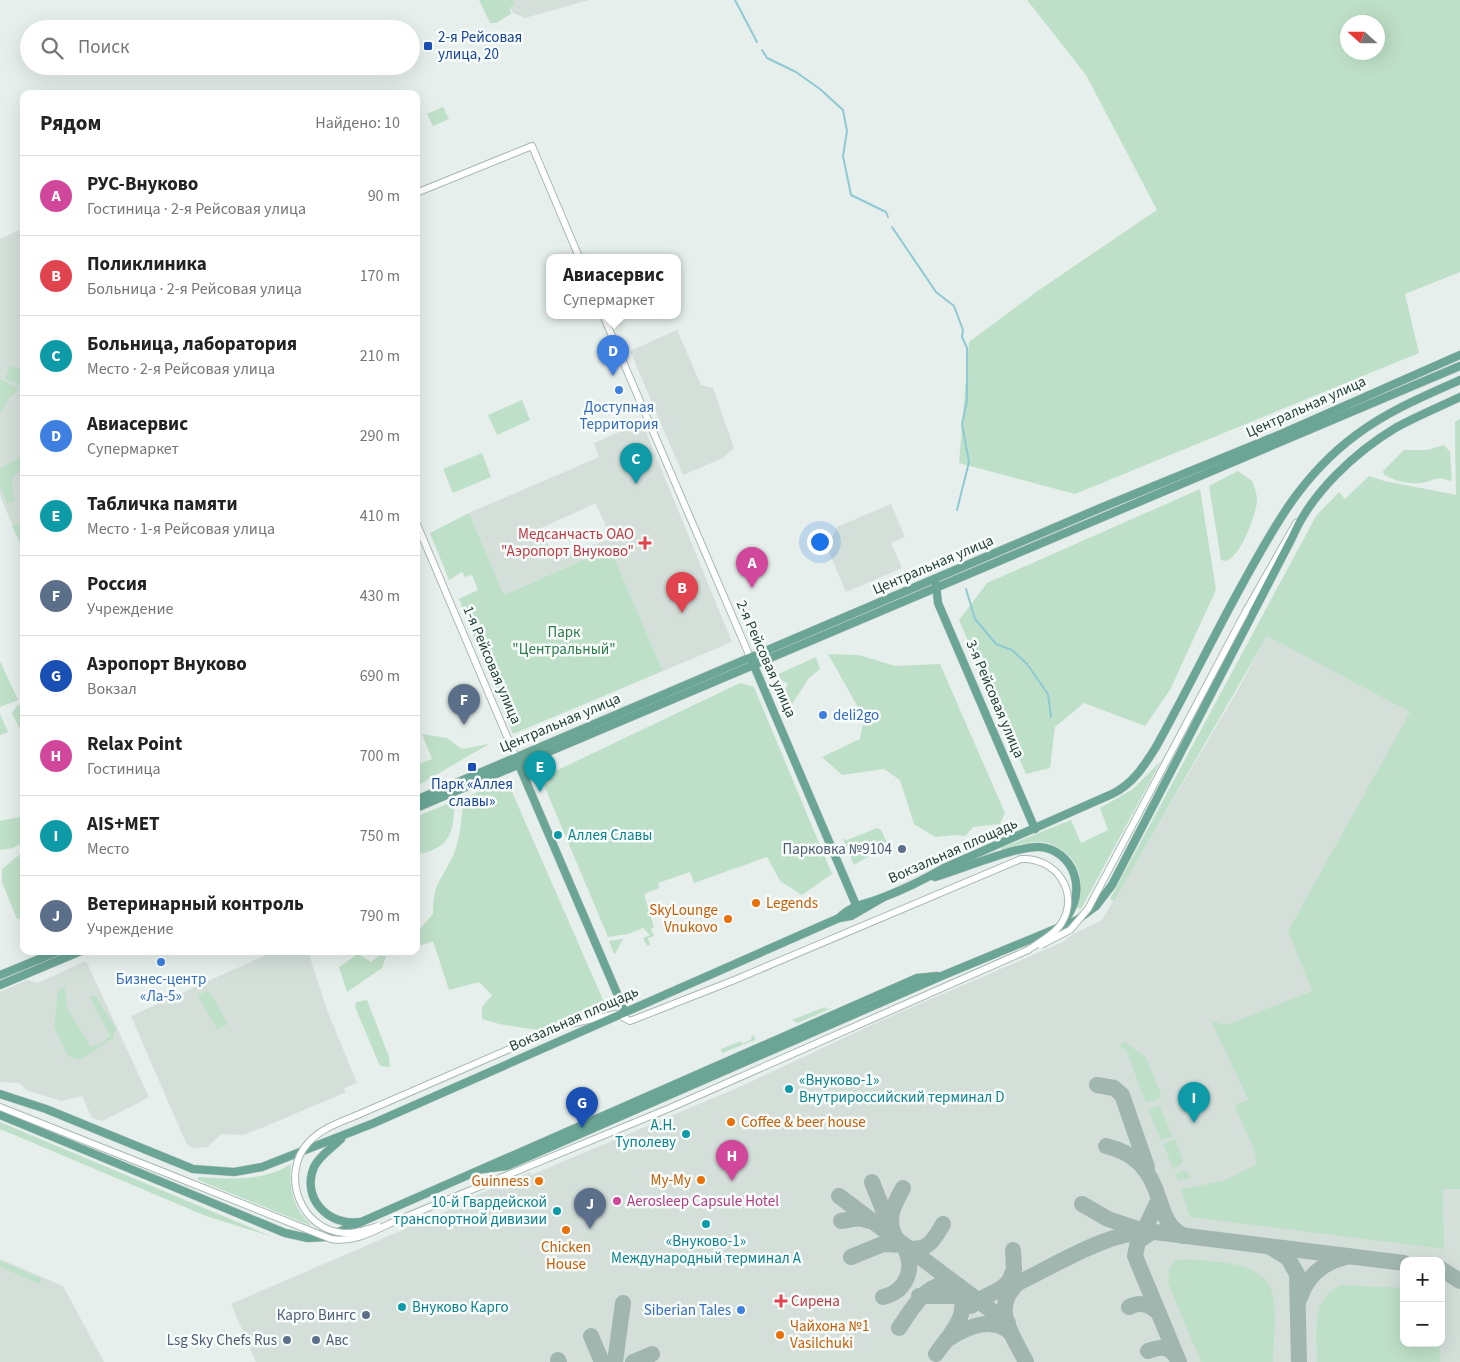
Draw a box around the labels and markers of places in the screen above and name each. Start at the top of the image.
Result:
place label: 2-я Рейсовая улица, 20 [438,27,522,65]
marker: 2-я Рейсовая улица, 20 [422,40,434,52]
pin: D [597,335,629,376]
marker: Доступная Территория [613,384,625,396]
place label: Доступная Территория [580,397,658,435]
pin: C [620,443,652,484]
place label: Медсанчасть ОАО "Аэропорт Внуково" [501,524,634,562]
marker: Медсанчасть ОАО "Аэропорт Внуково" [638,536,652,550]
pin: A [736,547,768,588]
pin: B [666,572,698,613]
pin: F [448,684,480,725]
place label: deli2go [833,705,879,726]
marker: deli2go [817,709,829,721]
pin: E [524,751,556,792]
marker: Парк «Аллея славы» [466,761,478,773]
place label: Парк «Аллея славы» [431,774,513,812]
place label: Аллея Славы [568,825,652,846]
marker: Аллея Славы [552,829,564,841]
place label: Парковка №9104 [782,839,893,860]
marker: Парковка №9104 [896,843,908,855]
place label: Legends [766,893,818,914]
marker: Legends [750,897,762,909]
place label: SkyLounge Vnukovo [649,900,718,938]
marker: SkyLounge Vnukovo [722,913,734,925]
marker: Бизнес-центр «Ла-5» [155,956,167,968]
place label: Бизнес-центр «Ла-5» [116,969,206,1007]
place label: «Внуково-1» Внутрироссийский терминал D [799,1070,1005,1108]
pin: I [1178,1082,1210,1123]
marker: «Внуково-1» Внутрироссийский терминал D [783,1083,795,1095]
pin: G [566,1087,598,1128]
place label: Coffee & beer house [741,1112,866,1133]
place label: А.Н. Туполеву [615,1115,676,1153]
marker: Coffee & beer house [725,1116,737,1128]
marker: А.Н. Туполеву [680,1128,692,1140]
pin: H [716,1140,748,1181]
place label: Му-Му [651,1170,691,1191]
place label: Guinness [471,1171,529,1192]
marker: Му-Му [695,1174,707,1186]
marker: Guinness [533,1175,545,1187]
pin: J [574,1188,606,1229]
place label: Aerosleep Capsule Hotel [627,1191,779,1212]
place label: 10-й Гвардейской транспортной дивизии [393,1192,547,1230]
marker: Aerosleep Capsule Hotel [611,1195,623,1207]
marker: 10-й Гвардейской транспортной дивизии [551,1205,563,1217]
marker: «Внуково-1» Международный терминал А [700,1218,712,1230]
marker: Chicken House [560,1224,572,1236]
place label: «Внуково-1» Международный терминал А [611,1231,802,1269]
place label: Chicken House [541,1237,591,1275]
place label: Сирена [791,1291,840,1312]
marker: Сирена [775,1295,787,1307]
place label: Внуково Карго [412,1297,509,1318]
place label: Siberian Tales [644,1300,731,1321]
marker: Внуково Карго [396,1301,408,1313]
marker: Siberian Tales [735,1304,747,1316]
place label: Карго Вингс [277,1305,356,1326]
marker: Карго Вингс [360,1309,372,1321]
place label: Чайхона №1 Vasilchuki [790,1316,869,1354]
marker: Чайхона №1 Vasilchuki [774,1329,786,1341]
place label: Lsg Sky Chefs Rus [167,1330,277,1351]
place label: Авс [326,1330,349,1351]
marker: Lsg Sky Chefs Rus [281,1334,293,1346]
marker: Авс [310,1334,322,1346]

